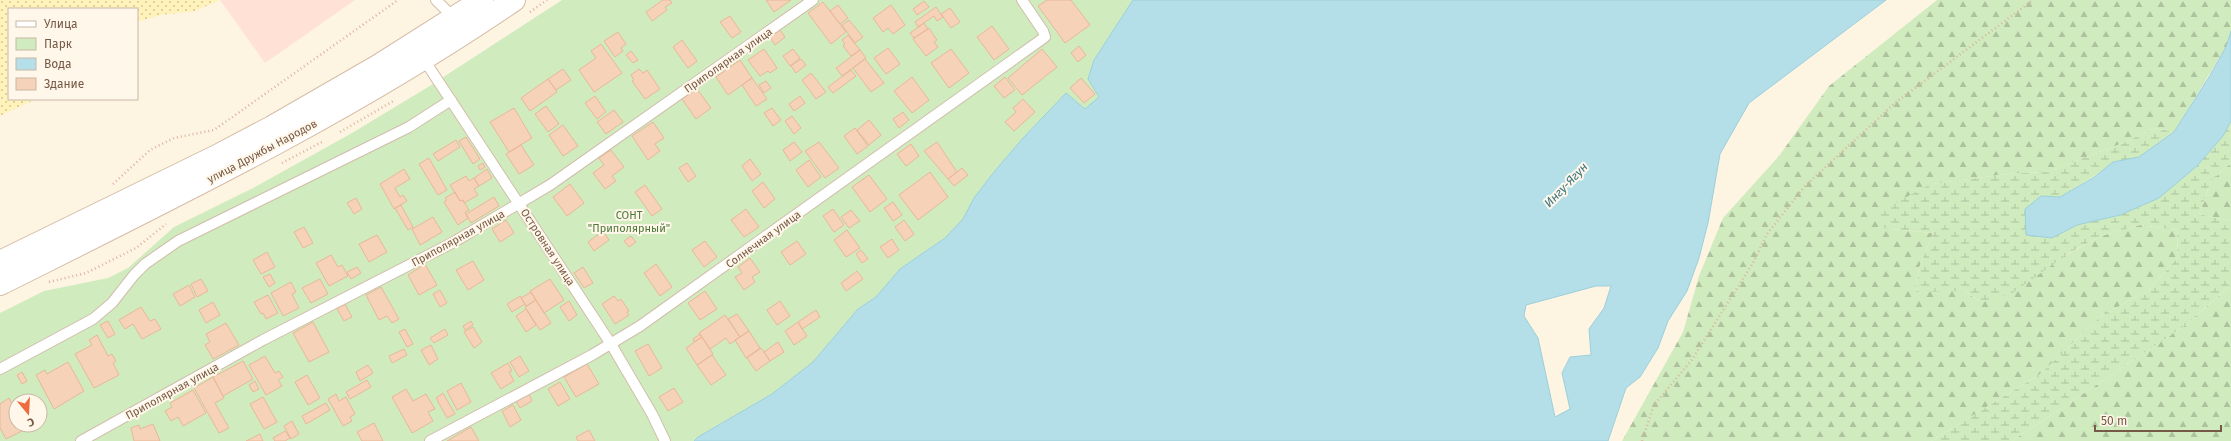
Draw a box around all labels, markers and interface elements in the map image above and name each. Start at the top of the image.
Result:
legend [8,8,138,100]
text: Улица [44,17,78,31]
street label: Приполярная улица [682,25,775,96]
text: Парк [44,37,73,51]
text: Вода [44,57,71,71]
text: Здание [44,77,84,91]
street label: улица Дружбы Народов [205,117,319,186]
water label: Ингу-Ягун [1541,160,1591,210]
street label: Островная улица [518,206,577,288]
street label: Приполярная улица [409,207,507,269]
street label: Солнечная улица [723,208,803,271]
park label: СОНТ "Приполярный" [588,209,670,235]
street label: Приполярная улица [123,360,221,422]
north arrow [8,393,48,433]
scale bar [2095,407,2221,433]
text: 50 m [2101,414,2127,428]
text: С [25,415,36,429]

